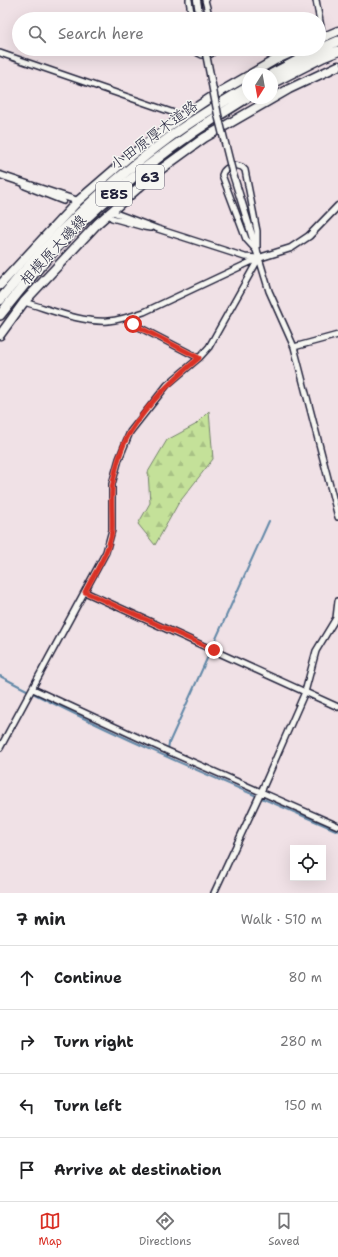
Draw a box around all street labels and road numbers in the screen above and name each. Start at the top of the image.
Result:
street label: 小田原厚木道路 [106,95,202,175]
road number: 63 [136,165,164,189]
road number: E85 [96,182,132,206]
street label: 相模原大磯線 [15,210,91,290]

